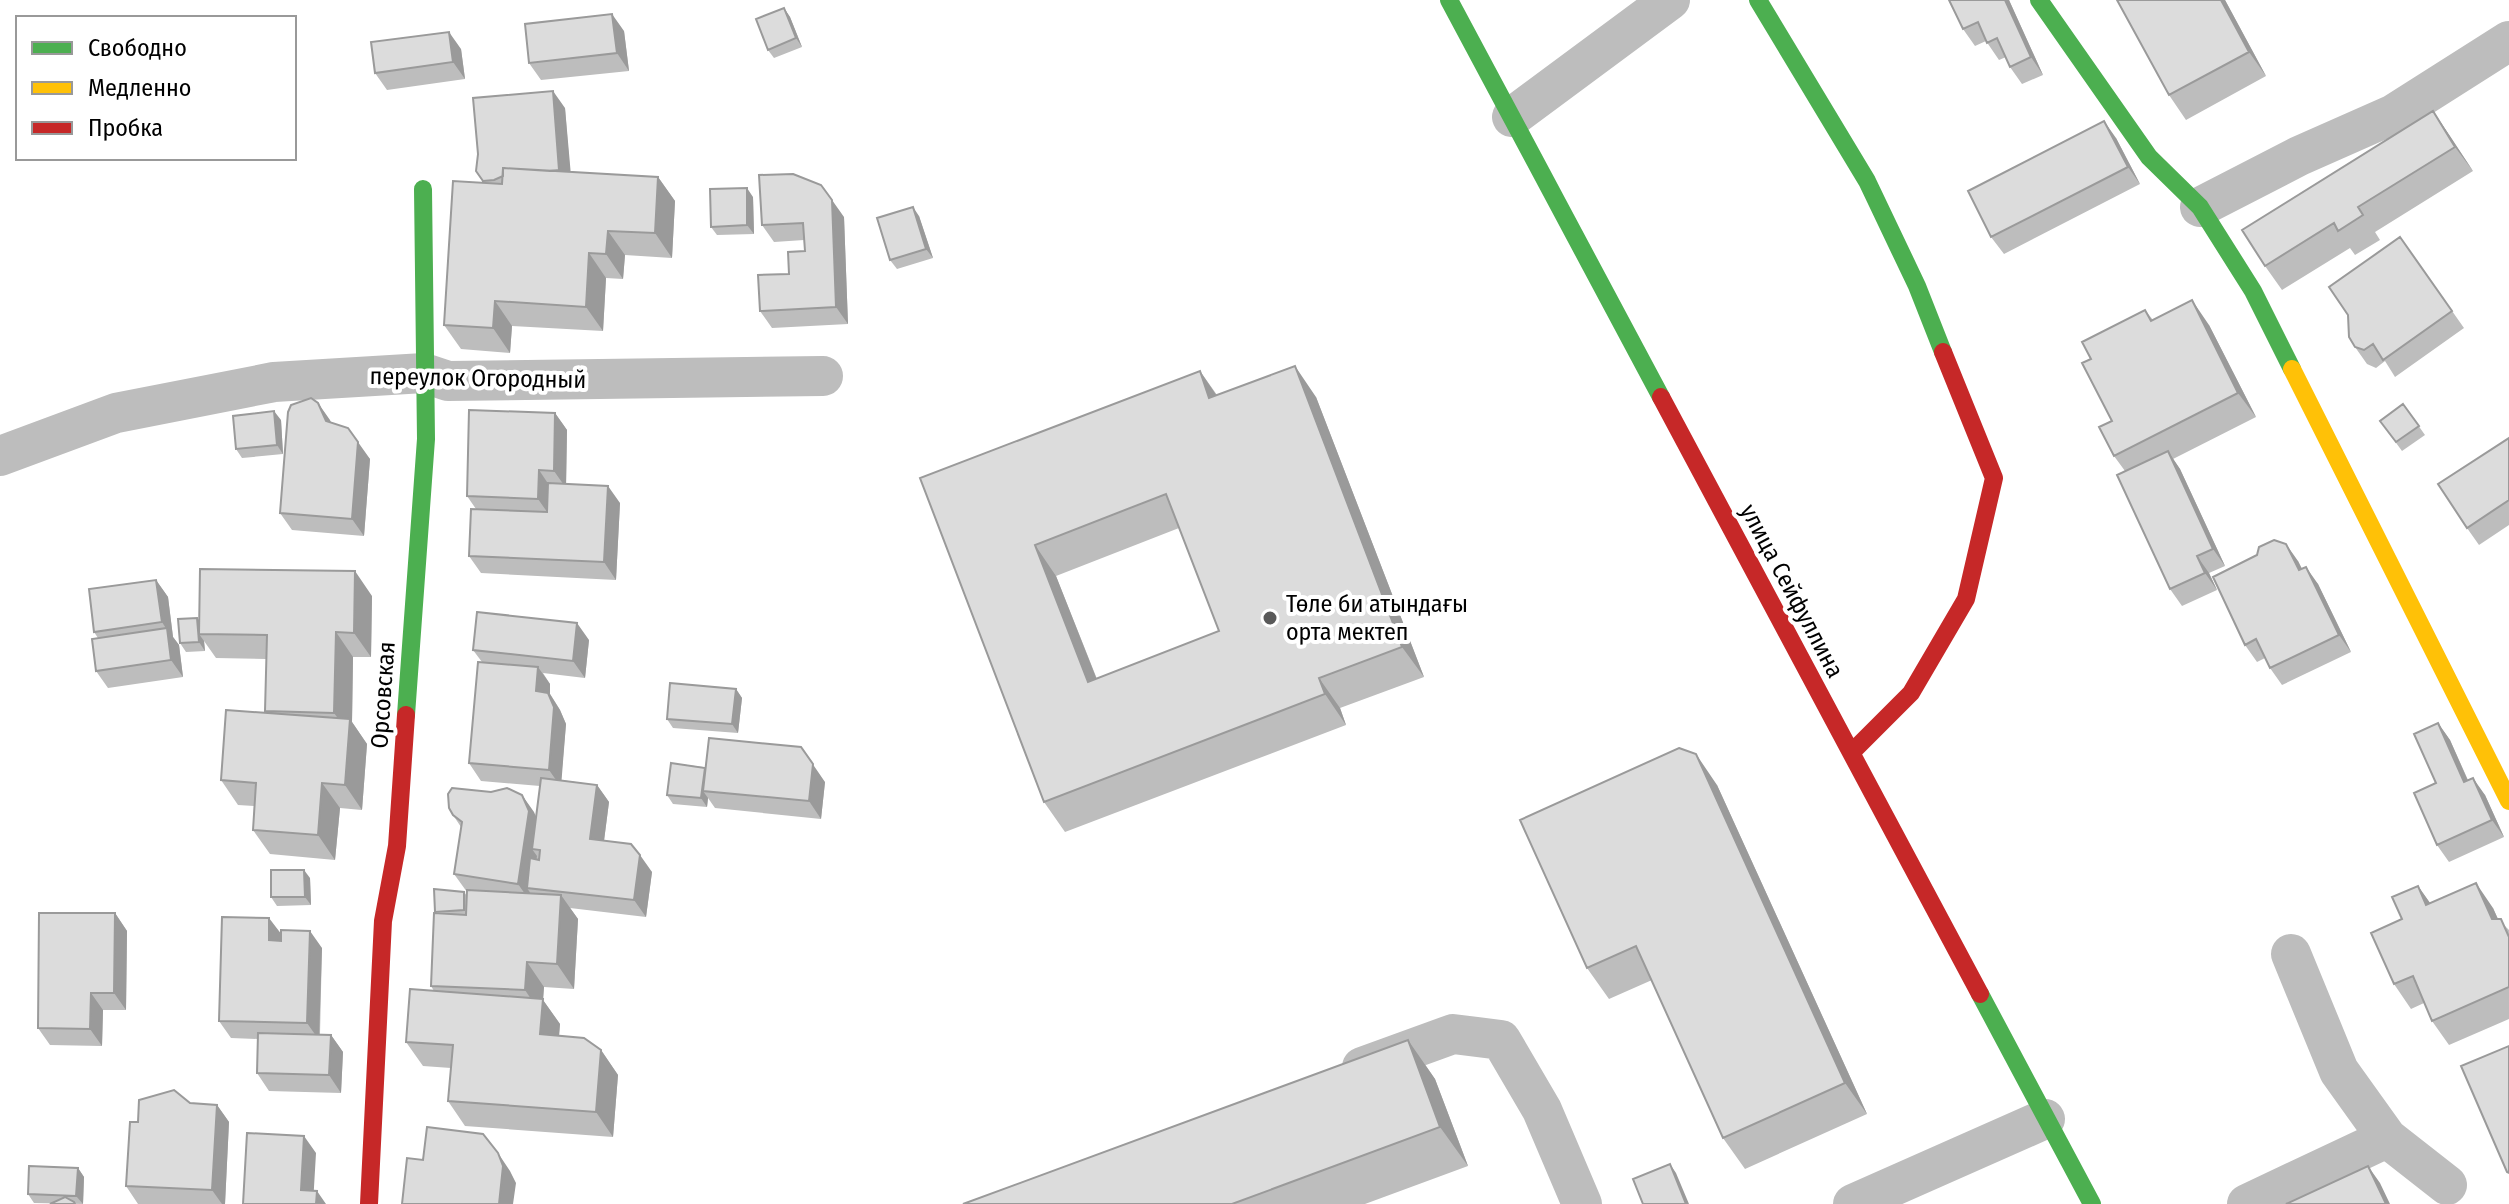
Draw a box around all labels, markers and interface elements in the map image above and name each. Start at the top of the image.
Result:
legend [16,16,296,160]
text: Свободно [88,34,187,62]
text: Медленно [88,74,191,102]
text: Пробка [88,114,163,142]
street label: переулок Огородный [369,362,587,394]
street label: улица Сейфуллина [1734,500,1850,682]
place label: Төле би атындағы орта мектеп [1286,590,1468,646]
marker: Төле би атындағы орта мектеп [1261,609,1279,627]
street label: Орсовская [365,641,401,749]

